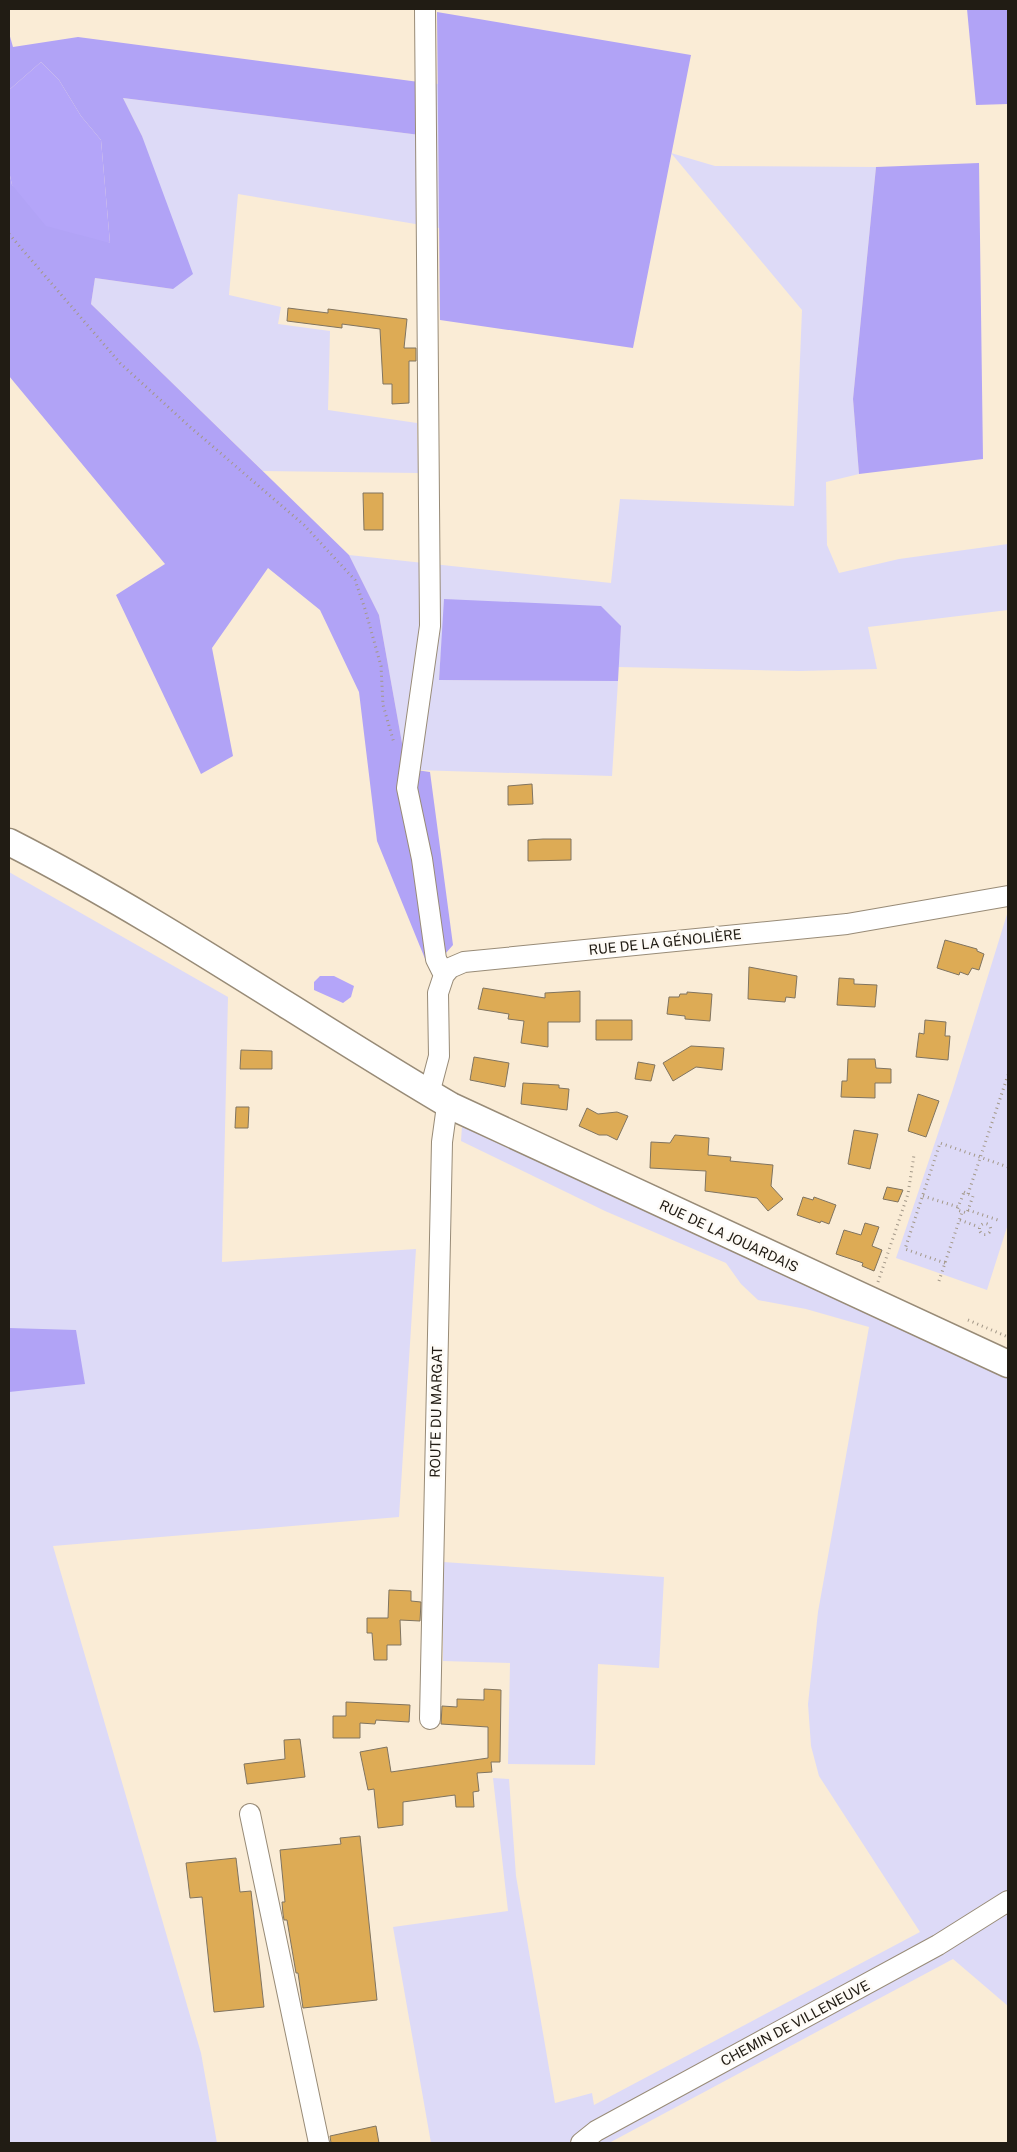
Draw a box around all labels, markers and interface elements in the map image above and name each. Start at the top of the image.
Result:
street label: RUE DE LA GÉNOLIÈRE [588,925,742,958]
street label: RUE DE LA JOUARDAIS [657,1197,801,1275]
street label: ROUTE DU MARGAT [427,1346,445,1478]
street label: CHEMIN DE VILLENEUVE [718,1977,872,2069]

